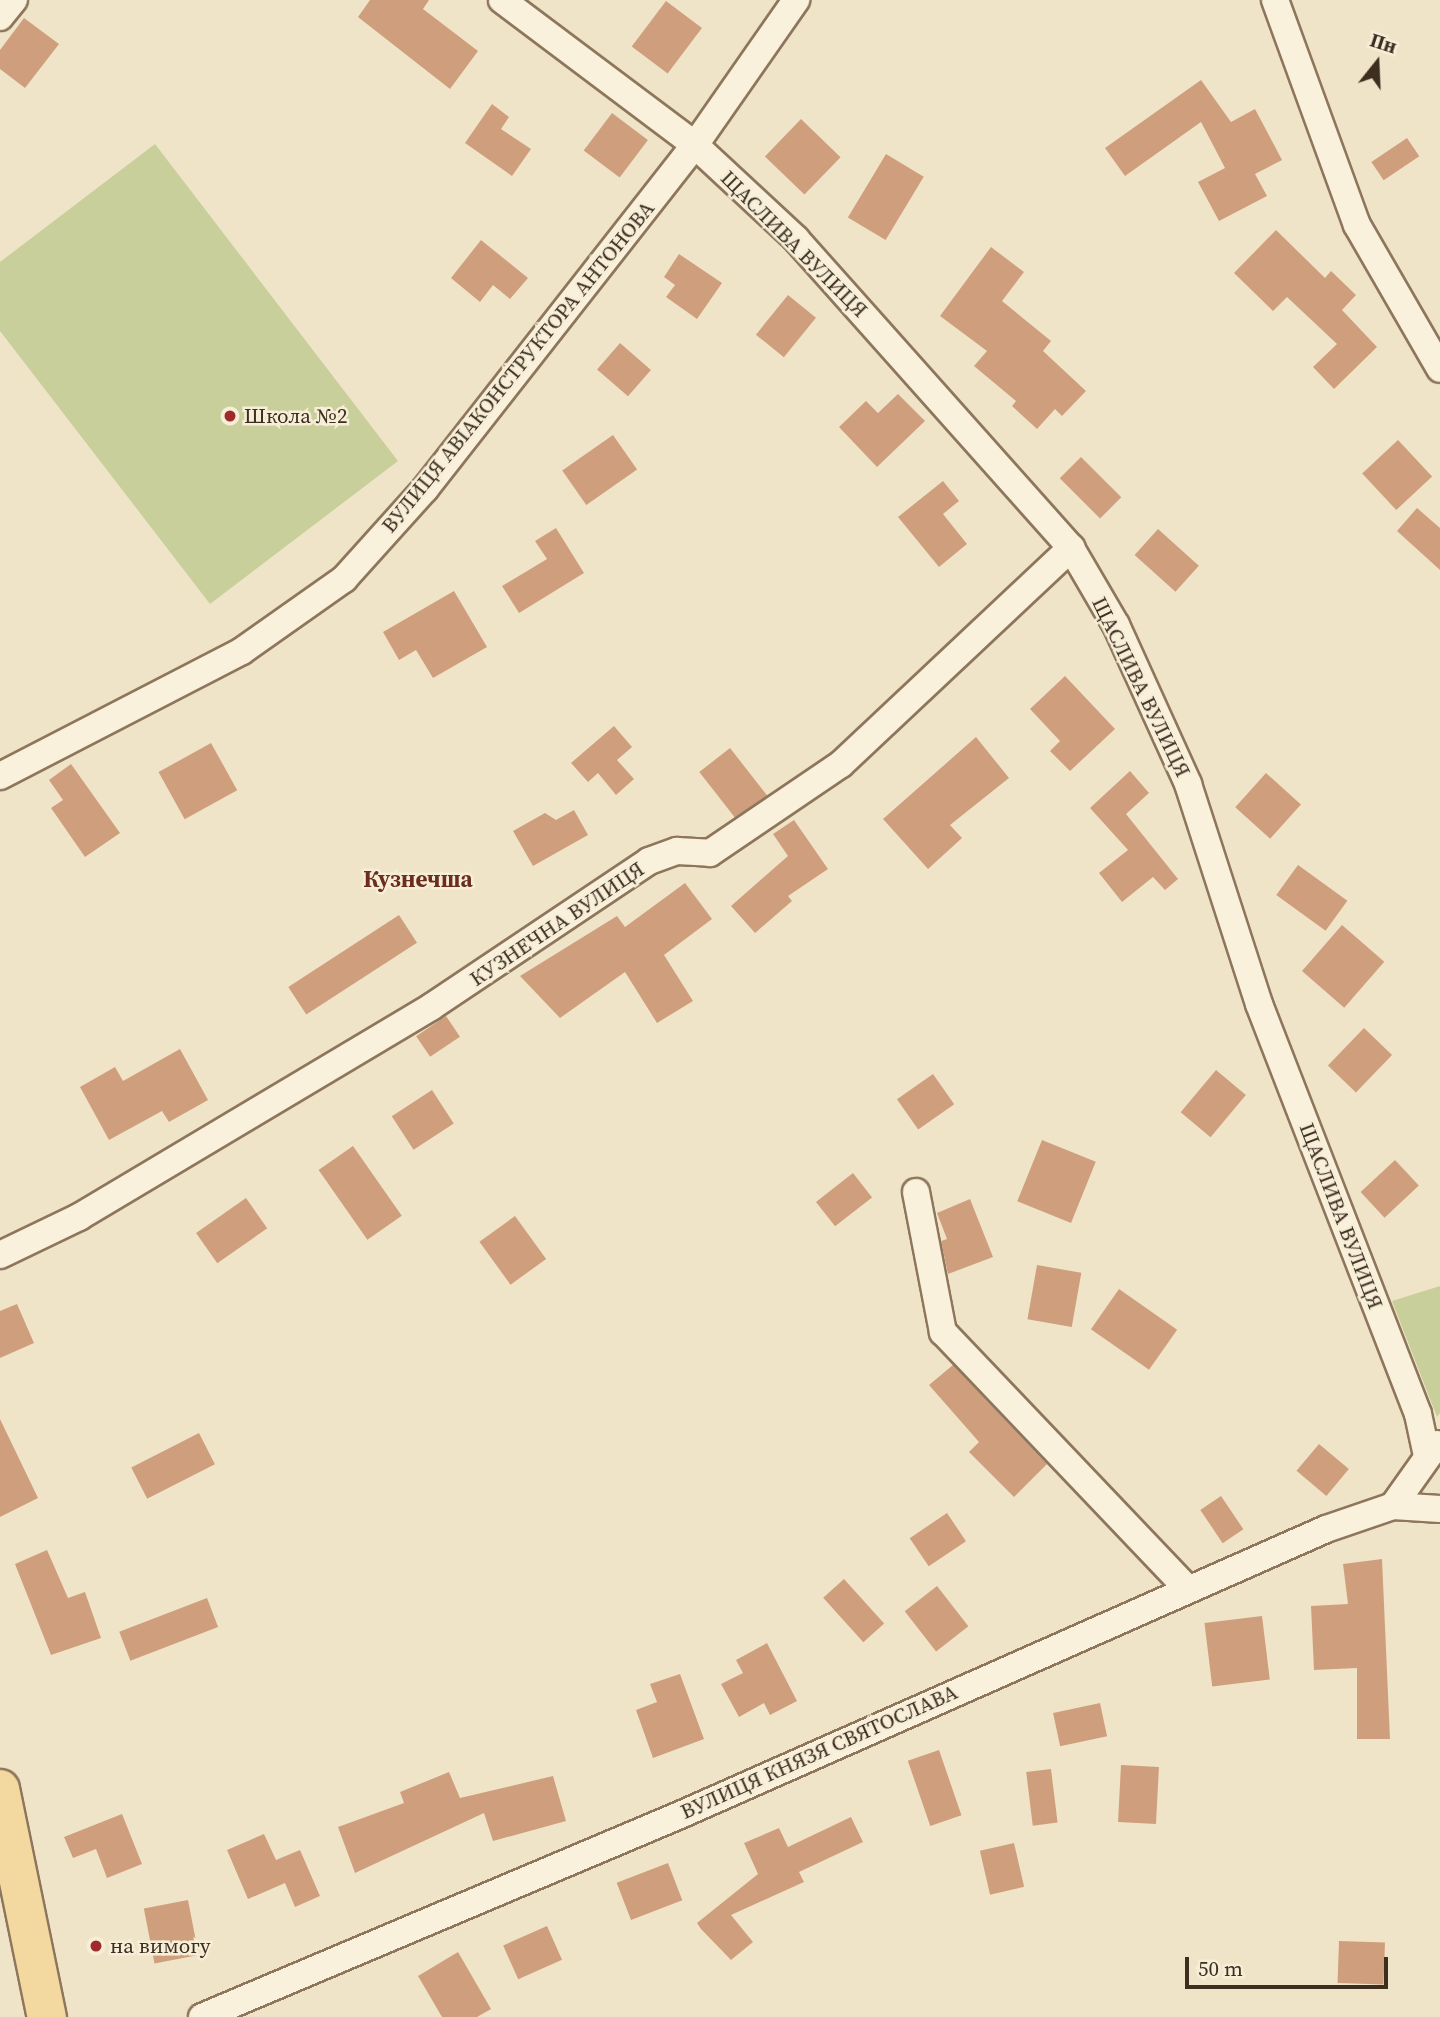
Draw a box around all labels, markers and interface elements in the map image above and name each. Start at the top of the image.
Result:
text: Пн [1367,27,1400,60]
north arrow [1342,28,1412,98]
street label: ЩАСЛИВА ВУЛИЦЯ [715,165,873,323]
street label: ВУЛИЦЯ АВІАКОНСТРУКТОРА АНТОНОВА [376,196,660,538]
place label: Школа №2 [244,403,348,429]
marker: Школа №2 [222,408,238,424]
street label: ЩАСЛИВА ВУЛИЦЯ [1086,593,1196,781]
street label: КУЗНЕЧНА ВУЛИЦЯ [465,856,649,992]
district label: Кузнечша [363,865,473,893]
street label: ЩАСЛИВА ВУЛИЦЯ [1294,1119,1388,1313]
street label: ВУЛИЦЯ КНЯЗЯ СВЯТОСЛАВА [677,1679,961,1825]
place label: на вимогу [110,1933,211,1959]
marker: на вимогу [88,1938,104,1954]
scale bar [1188,1944,1391,1988]
text: 50 m [1198,1954,1243,1983]

